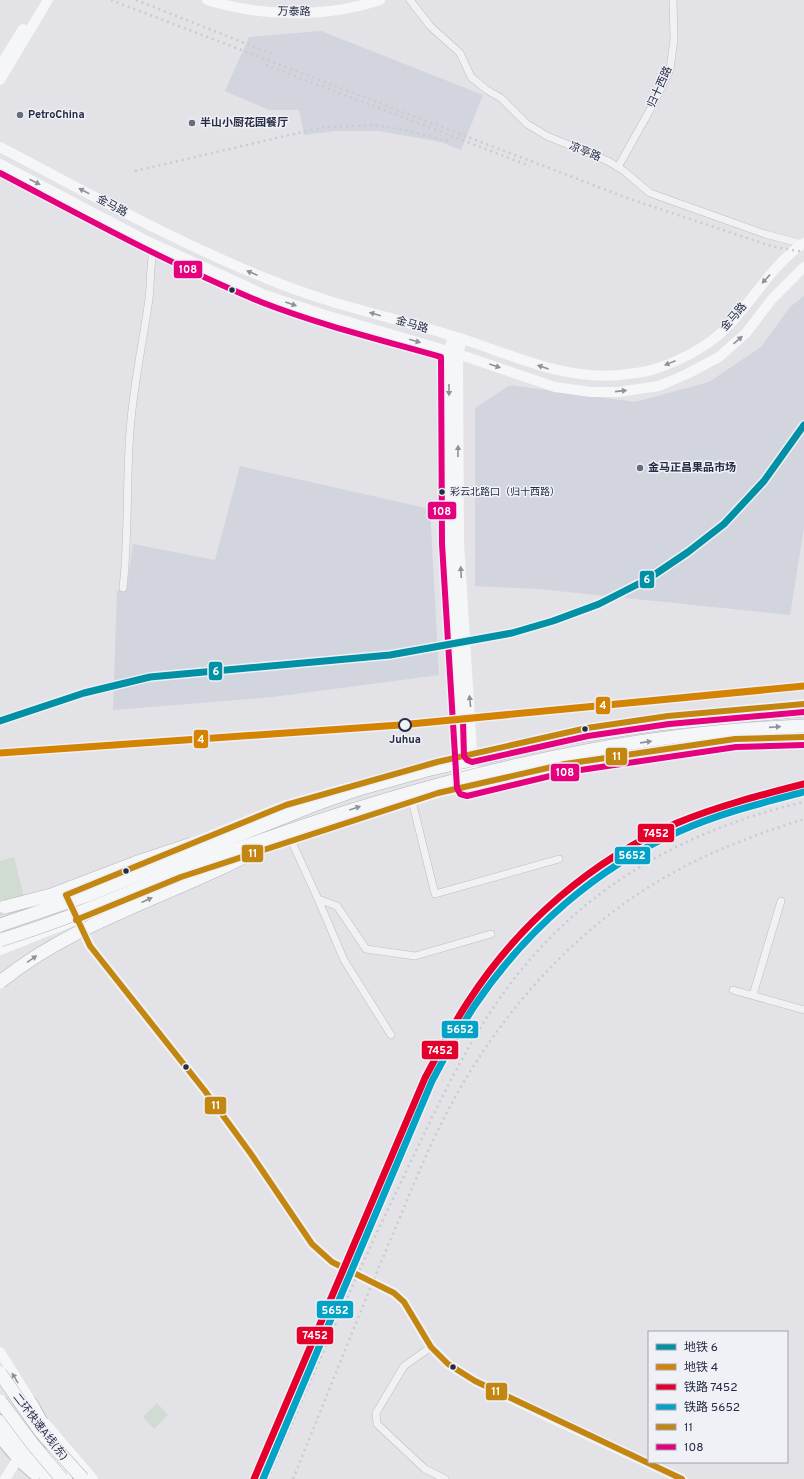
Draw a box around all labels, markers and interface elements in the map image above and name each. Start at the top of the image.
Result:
street label: 万泰路 [277,5,311,19]
street label: 归十西路 [645,64,675,110]
place label: PetroChina [28,108,85,122]
marker: PetroChina [15,110,25,120]
place label: 半山小厨花园餐厅 [200,116,288,130]
marker: 半山小厨花园餐厅 [187,118,197,128]
street label: 凉亭路 [567,139,603,165]
one-way arrow [29,179,40,185]
one-way arrow [79,188,90,195]
street label: 金马路 [94,192,130,220]
line badge: 108 [173,260,203,279]
text: 108 [179,263,197,277]
one-way arrow [245,269,257,275]
one-way arrow [762,274,771,284]
unlabelled marker [227,285,237,295]
street label: 金马路 [718,300,750,334]
one-way arrow [285,301,297,307]
one-way arrow [369,311,381,317]
street label: 金马路 [394,314,430,336]
one-way arrow [733,336,743,345]
one-way arrow [409,339,422,345]
one-way arrow [664,360,676,366]
one-way arrow [537,363,549,369]
one-way arrow [489,364,501,370]
one-way arrow [446,384,452,397]
one-way arrow [615,388,627,394]
one-way arrow [455,444,461,457]
place label: 金马正昌果品市场 [648,461,736,475]
marker: 金马正昌果品市场 [635,463,645,473]
place label: 彩云北路口（归十西路） [450,486,560,499]
marker: 彩云北路口（归十西路） [437,487,447,497]
line badge: 108 [427,501,457,520]
text: 108 [433,505,451,519]
one-way arrow [457,565,464,578]
line badge: 6 [639,570,655,589]
text: 6 [644,573,651,587]
line badge: 6 [208,661,223,681]
text: 6 [213,665,220,679]
one-way arrow [466,695,473,707]
line badge: 4 [595,696,611,715]
text: 4 [599,699,607,713]
marker: Juhua [398,718,412,732]
unlabelled marker [580,724,590,734]
one-way arrow [769,724,781,731]
line badge: 4 [193,729,209,749]
text: 4 [197,733,205,747]
place label: Juhua [389,733,421,747]
one-way arrow [640,739,652,745]
line badge: 11 [605,747,628,766]
text: 11 [613,750,621,764]
line badge: 108 [550,763,580,782]
text: 108 [556,766,574,780]
one-way arrow [350,805,362,811]
line badge: 7452 [637,823,675,843]
text: 7452 [643,827,669,841]
line badge: 11 [241,844,264,863]
line badge: 5652 [614,846,651,865]
text: 11 [249,847,257,861]
text: 5652 [619,849,645,863]
unlabelled marker [121,866,131,876]
one-way arrow [142,897,153,903]
one-way arrow [26,955,37,963]
line badge: 5652 [441,1020,479,1039]
text: 5652 [447,1023,473,1037]
line badge: 7452 [421,1040,459,1060]
text: 7452 [427,1044,453,1058]
unlabelled marker [181,1062,191,1072]
line badge: 11 [204,1096,227,1115]
text: 11 [212,1099,220,1113]
line badge: 5652 [316,1300,354,1319]
text: 5652 [322,1304,348,1318]
line badge: 7452 [296,1326,334,1345]
text: 7452 [302,1329,328,1343]
legend [648,1331,788,1463]
text: 地铁 6 [684,1340,718,1356]
text: 地铁 4 [684,1360,718,1376]
unlabelled marker [448,1362,458,1372]
one-way arrow [11,1372,18,1383]
text: 铁路 7452 [684,1380,738,1396]
line badge: 11 [485,1382,508,1401]
text: 11 [492,1385,500,1399]
street label: 二环快速A线(东) [10,1391,70,1463]
text: 铁路 5652 [684,1400,740,1416]
text: 11 [684,1420,693,1436]
text: 108 [684,1440,704,1456]

